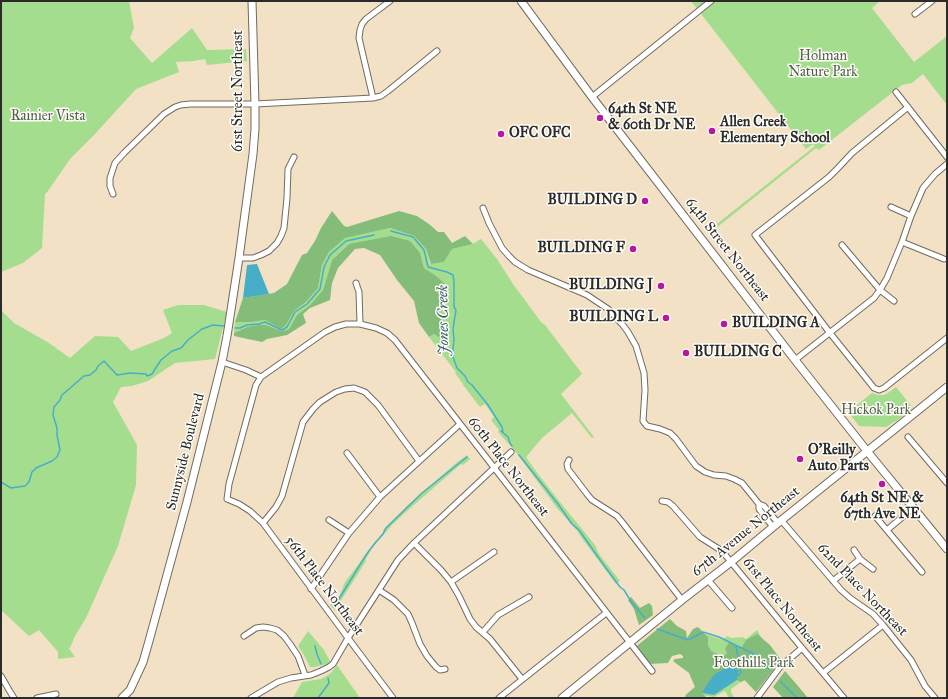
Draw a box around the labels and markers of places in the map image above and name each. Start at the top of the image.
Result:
place label: 64th St NE & 60th Dr NE [608,102,695,134]
marker: 64th St NE & 60th Dr NE [595,113,605,123]
place label: Allen Creek Elementary School [720,115,830,148]
place label: OFC OFC [509,126,570,142]
marker: Allen Creek Elementary School [707,126,717,136]
marker: OFC OFC [496,129,506,139]
place label: BUILDING D [548,193,637,209]
marker: BUILDING D [640,196,650,206]
place label: BUILDING F [538,241,625,257]
marker: BUILDING F [628,244,638,254]
place label: BUILDING J [569,278,653,294]
marker: BUILDING J [656,281,666,291]
place label: BUILDING L [569,310,658,326]
marker: BUILDING L [661,313,671,323]
place label: BUILDING A [732,316,820,332]
marker: BUILDING A [719,319,729,329]
place label: BUILDING C [694,345,782,361]
marker: BUILDING C [681,348,691,358]
place label: O'Reilly Auto Parts [808,443,869,476]
marker: O'Reilly Auto Parts [795,454,805,464]
marker: 64th St NE & 67th Ave NE [877,479,887,489]
place label: 64th St NE & 67th Ave NE [840,491,924,524]

